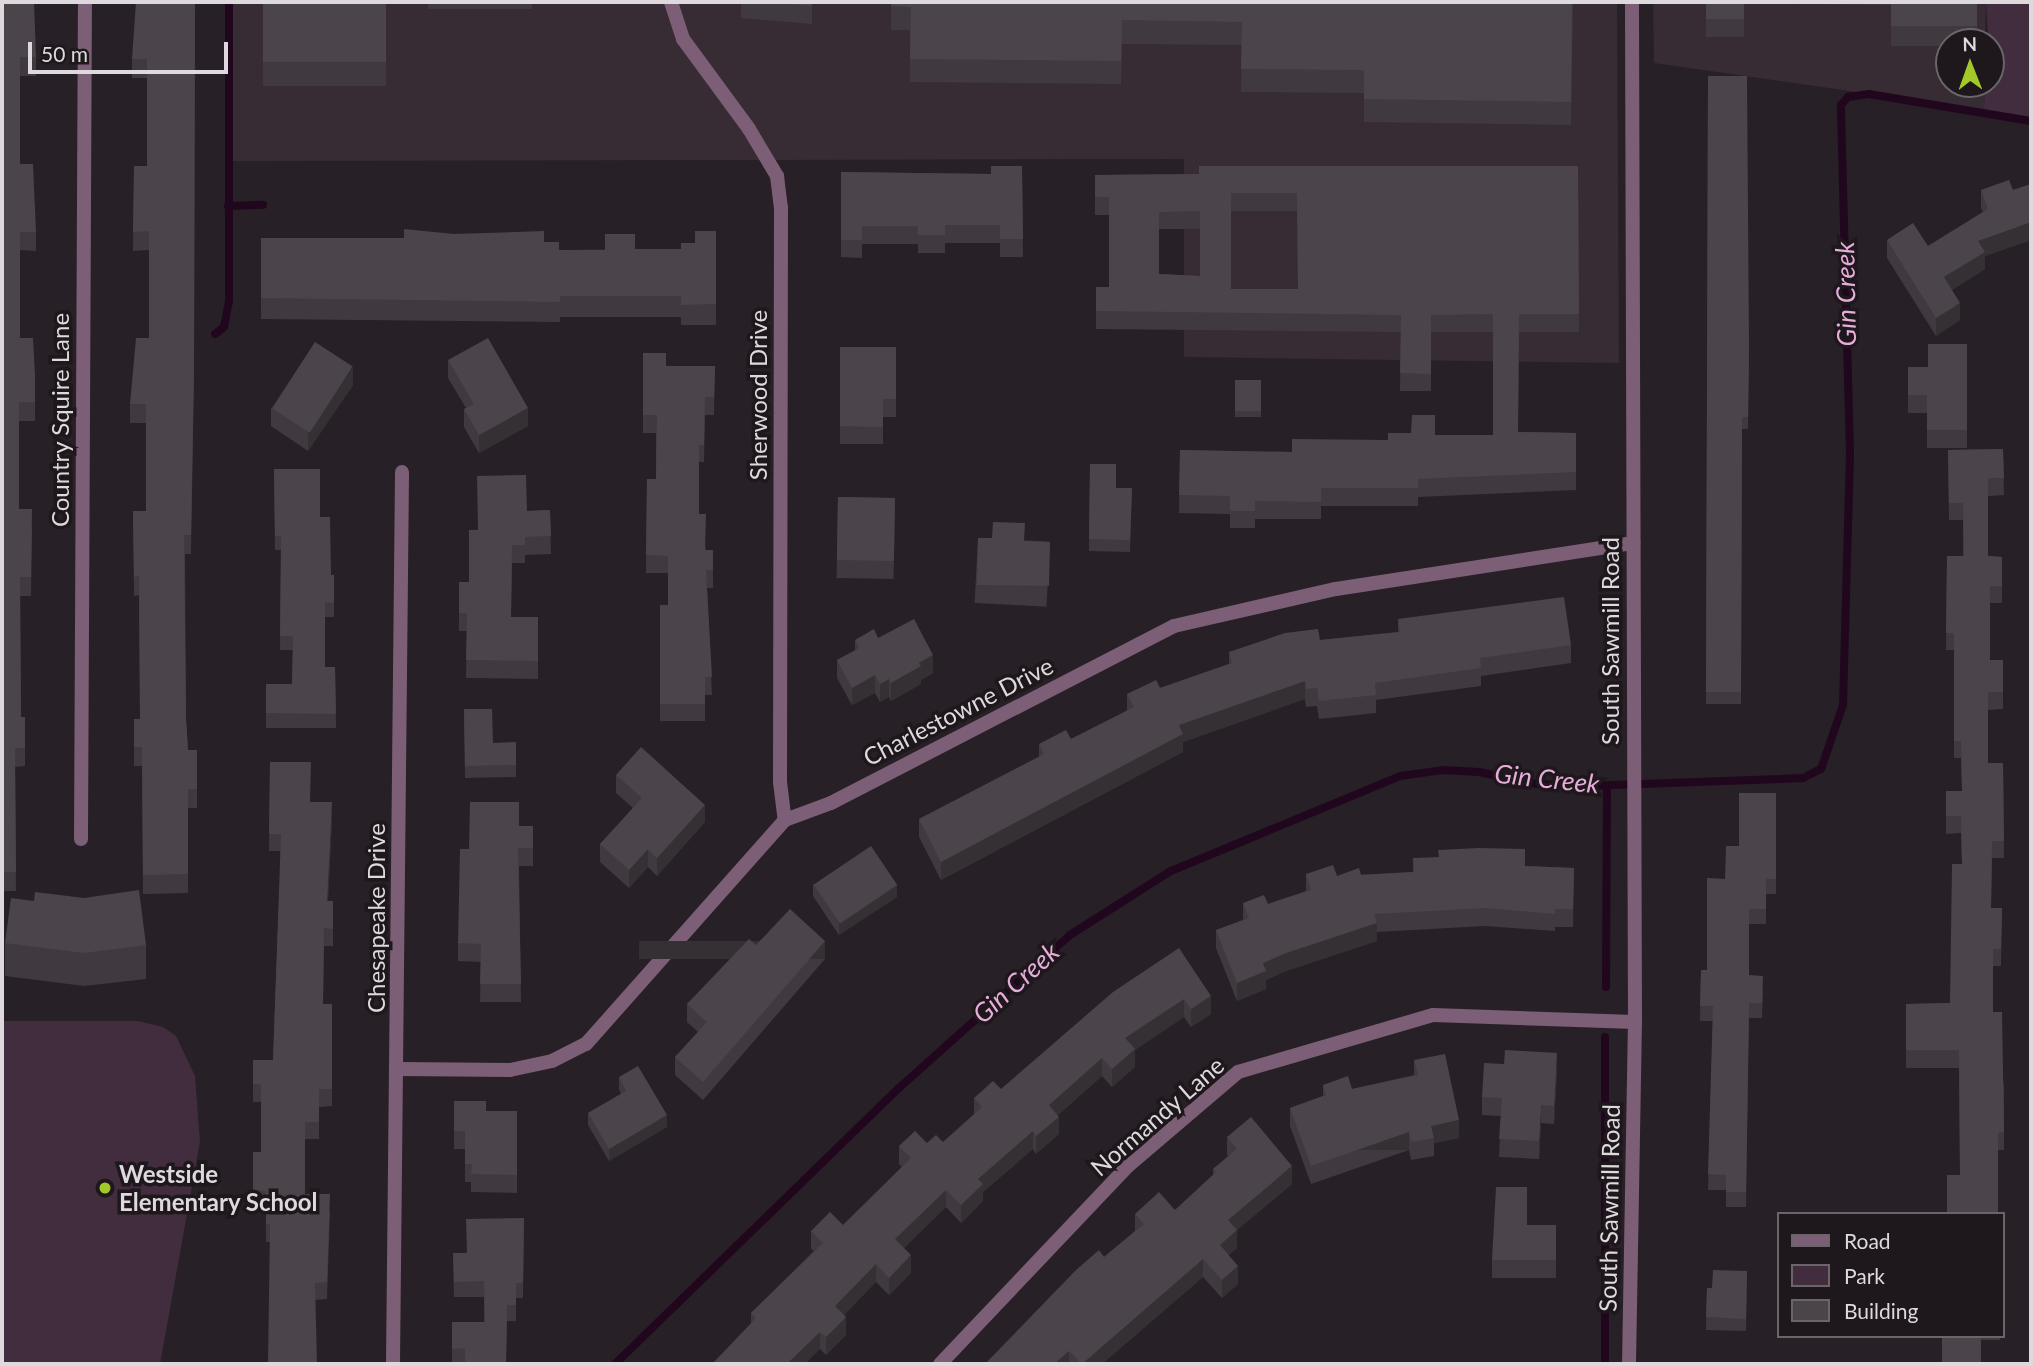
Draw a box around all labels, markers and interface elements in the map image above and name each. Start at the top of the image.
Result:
scale bar [32,28,231,72]
north arrow [1935,28,2005,98]
text: N [1962,32,1977,55]
text: 50 m [41,41,88,66]
water label: Gin Creek [1829,241,1863,347]
street label: Sherwood Drive [744,310,772,480]
street label: Country Squire Lane [46,313,74,527]
street label: South Sawmill Road [1596,537,1624,745]
street label: Charlestowne Drive [858,651,1058,771]
water label: Gin Creek [1493,758,1601,800]
street label: Chesapeake Drive [362,823,390,1013]
water label: Gin Creek [967,936,1065,1030]
street label: Normandy Lane [1084,1050,1230,1182]
street label: South Sawmill Road [1593,1104,1625,1312]
place label: Westside Elementary School [119,1160,318,1216]
marker: Westside Elementary School [97,1180,113,1196]
legend [1778,1212,2005,1338]
text: Road [1844,1228,1891,1253]
text: Park [1844,1263,1885,1288]
text: Building [1844,1298,1919,1323]

